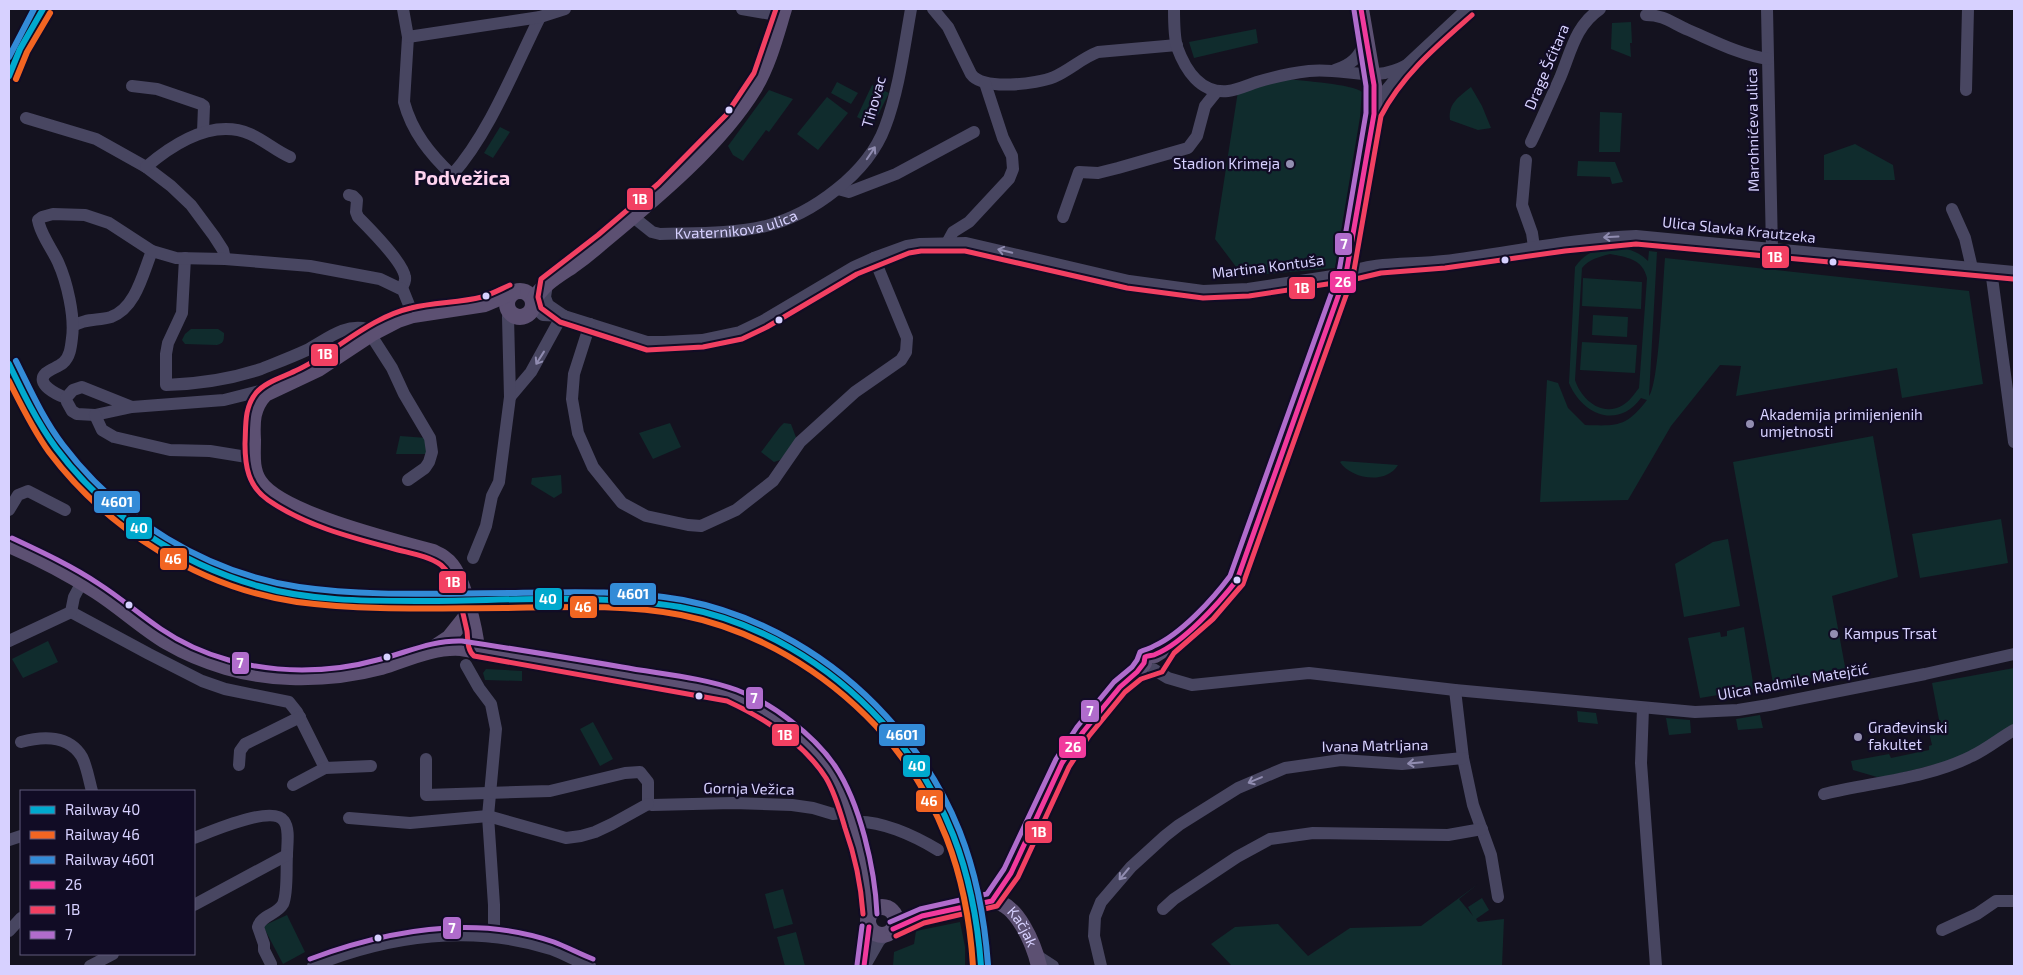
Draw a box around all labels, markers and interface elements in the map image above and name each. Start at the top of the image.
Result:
street label: Drage Šćitara [1520,21,1572,112]
street label: Marohnićeva ulica [1742,68,1762,192]
street label: Tihovac [857,74,889,130]
unlabelled marker [724,105,734,115]
one-way arrow [866,147,876,161]
place label: Stadion Krimeja [1173,154,1280,173]
marker: Stadion Krimeja [1284,158,1296,170]
district label: Podvežica [414,165,510,189]
line badge: 1B [626,187,654,211]
text: 1B [632,190,648,207]
street label: Kvaternikova ulica [674,206,800,242]
street label: Ulica Slavka Krautzeka [1661,212,1817,246]
line badge: 7 [1334,232,1353,256]
one-way arrow [1603,233,1619,242]
text: 7 [1340,235,1348,252]
line badge: 1B [1761,245,1790,269]
one-way arrow [998,246,1014,256]
text: 1B [1767,248,1783,265]
street label: Martina Kontuša [1211,250,1325,282]
unlabelled marker [1500,255,1510,265]
unlabelled marker [1828,257,1838,267]
line badge: 26 [1329,270,1357,294]
text: 26 [1335,273,1351,290]
line badge: 1B [1288,276,1316,300]
text: 1B [1294,279,1310,296]
unlabelled marker [481,291,491,301]
unlabelled marker [774,315,784,325]
line badge: 1B [310,343,339,367]
text: 1B [317,345,333,362]
one-way arrow [534,350,544,364]
place label: Akademija primijenjenih umjetnosti [1760,405,1923,441]
marker: Akademija primijenjenih umjetnosti [1744,418,1756,430]
line badge: 4601 [93,490,141,514]
text: 4601 [101,493,133,510]
line badge: 40 [125,516,153,540]
text: 40 [130,519,148,536]
line badge: 46 [159,547,188,571]
text: 46 [164,550,182,567]
line badge: 1B [438,570,467,594]
text: 1B [445,573,461,590]
unlabelled marker [1232,575,1242,585]
line badge: 4601 [609,582,657,606]
text: 4601 [617,585,649,602]
line badge: 40 [534,587,563,611]
text: 40 [539,590,557,607]
line badge: 46 [569,595,598,619]
text: 46 [574,598,592,615]
unlabelled marker [124,600,134,610]
place label: Kampus Trsat [1844,624,1937,642]
marker: Kampus Trsat [1828,628,1840,640]
line badge: 7 [231,651,250,675]
unlabelled marker [382,652,392,662]
text: 7 [236,654,244,671]
street label: Ulica Radmile Matejčić [1716,659,1870,704]
line badge: 7 [745,686,764,710]
text: 7 [750,689,758,706]
unlabelled marker [694,691,704,701]
line badge: 7 [1080,699,1100,723]
text: 7 [1086,702,1094,719]
place label: Građevinski fakultet [1868,718,1948,753]
line badge: 1B [771,723,800,747]
line badge: 4601 [878,723,926,747]
text: 1B [777,726,793,743]
text: 4601 [886,726,918,743]
marker: Građevinski fakultet [1852,731,1864,743]
line badge: 26 [1058,735,1087,759]
street label: Ivana Matrljana [1321,735,1429,756]
text: 26 [1065,738,1081,755]
line badge: 40 [902,754,931,778]
text: 40 [908,757,926,774]
one-way arrow [1407,758,1423,767]
one-way arrow [1248,776,1263,786]
street label: Gornja Vežica [703,778,795,799]
line badge: 46 [915,789,944,813]
legend [20,790,195,955]
text: 46 [920,792,938,809]
text: Railway 40 [65,800,140,818]
line badge: 1B [1024,820,1053,844]
text: 1B [1031,823,1047,840]
text: Railway 46 [65,825,140,843]
text: Railway 4601 [65,850,155,868]
one-way arrow [1119,868,1130,881]
text: 26 [65,875,82,893]
text: 1B [65,900,80,918]
street label: Kačjak [1004,902,1042,950]
line badge: 7 [442,916,462,940]
text: 7 [448,919,456,936]
text: 7 [65,925,73,943]
unlabelled marker [373,933,383,943]

